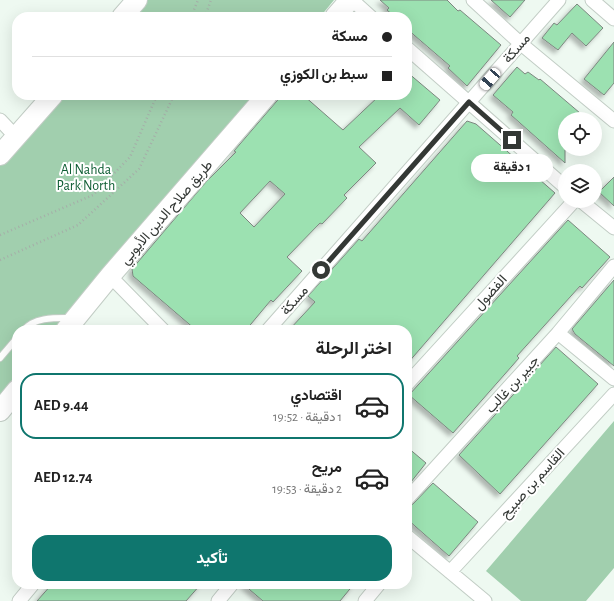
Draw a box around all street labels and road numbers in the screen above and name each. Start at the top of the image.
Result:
street label: مسكة [500,31,533,66]
street label: طريق صلاح الدين الأيوبي [116,157,219,270]
street label: الفضول [472,273,511,314]
street label: مسكة [278,283,311,318]
street label: جبير بن غالب [483,353,543,417]
street label: القاسم بن صبيح [498,446,570,523]

